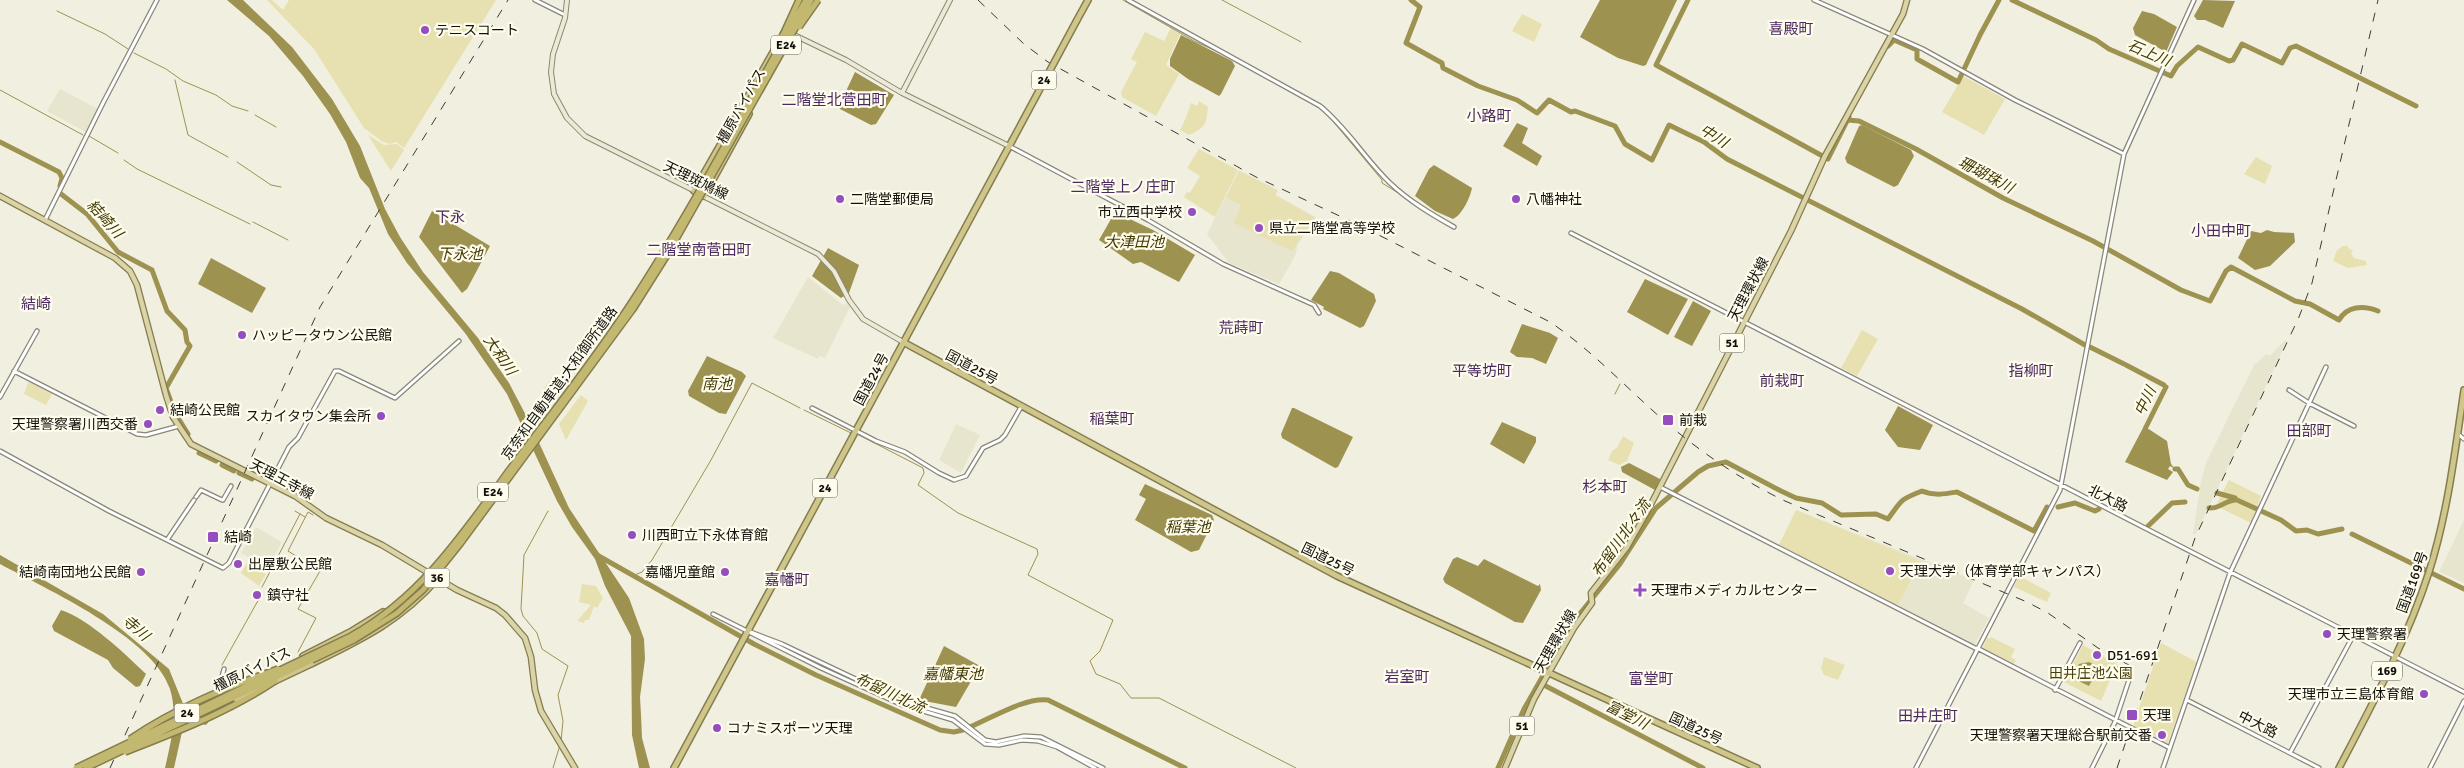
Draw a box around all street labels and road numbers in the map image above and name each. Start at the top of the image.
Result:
road number: E24 [771,36,801,54]
street label: 橿原バイパス [714,66,769,147]
road number: 24 [1032,70,1056,90]
street label: 天理斑鳩線 [661,157,731,203]
street label: 天理環状線 [1725,254,1772,324]
street label: 京奈和自動車道;大和御所道路 [498,303,621,463]
road number: 51 [1720,333,1744,352]
street label: 国道25号 [943,347,1001,388]
street label: 国道24号 [851,350,892,408]
street label: 天理王寺線 [247,456,317,503]
road number: 24 [812,478,838,498]
street label: 北大路 [2085,481,2130,516]
road number: E24 [478,482,508,502]
street label: 国道25号 [1298,539,1357,580]
street label: 国道169号 [2393,549,2432,615]
road number: 36 [424,568,450,588]
street label: 天理環状線 [1531,607,1580,676]
street label: 橿原バイパス [211,643,294,695]
road number: 169 [2372,661,2402,680]
road number: 24 [174,704,200,722]
street label: 中大路 [2235,707,2280,742]
street label: 国道25号 [1666,709,1725,748]
road number: 51 [1510,716,1534,736]

